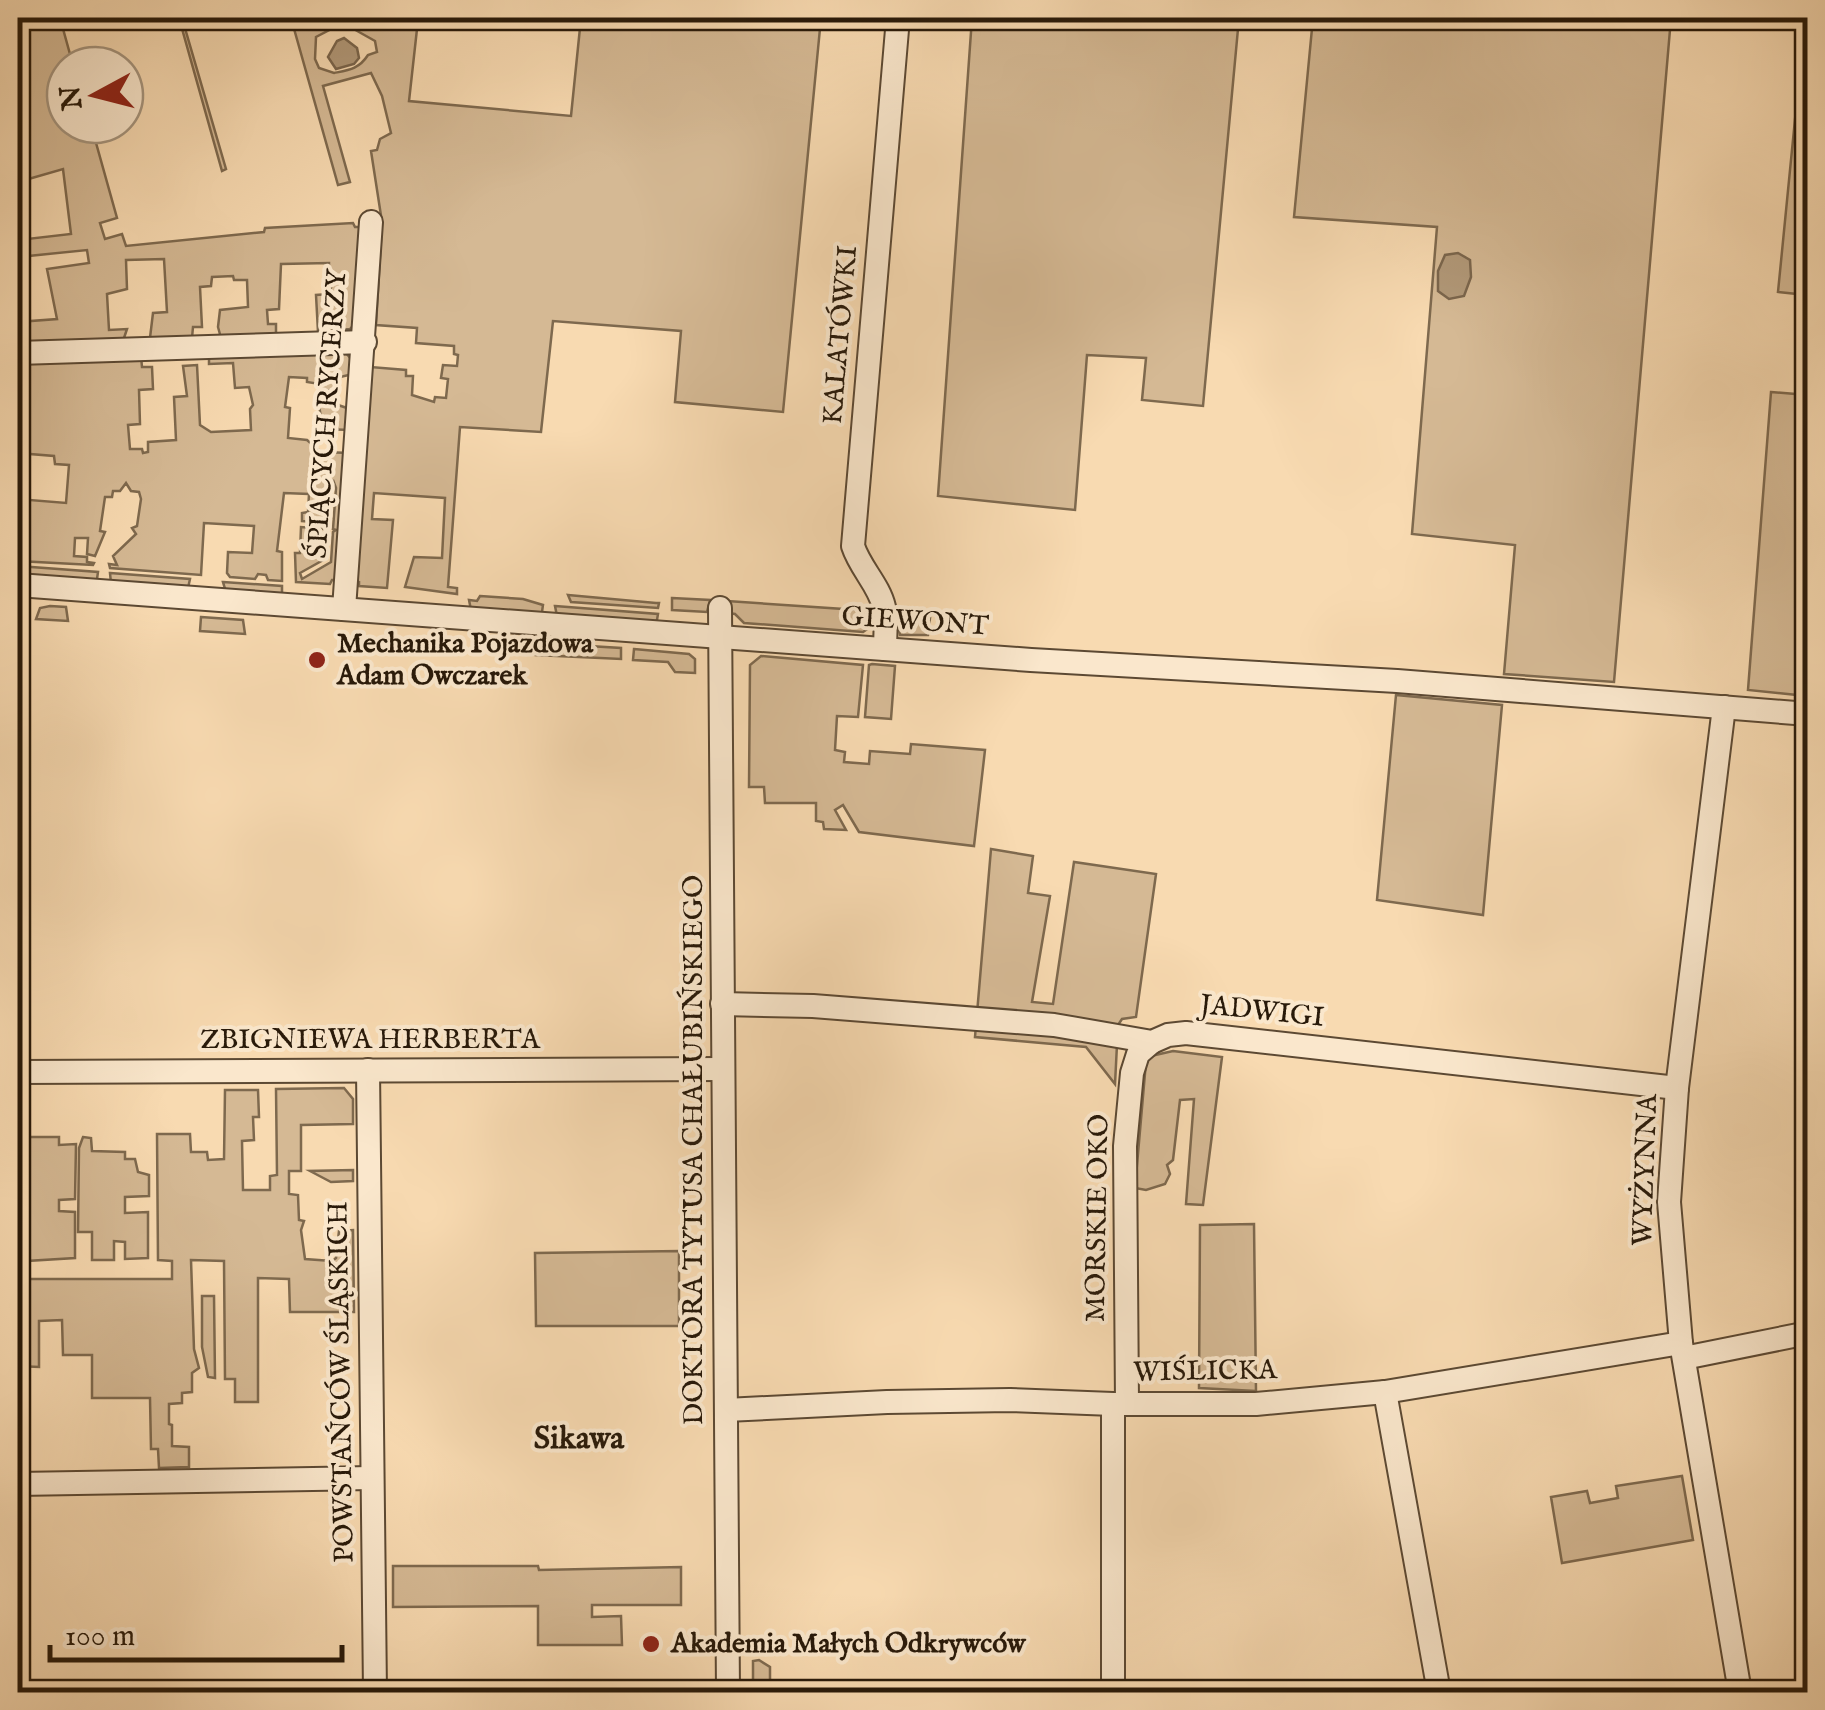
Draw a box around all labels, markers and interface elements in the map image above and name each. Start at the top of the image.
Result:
north arrow [45,45,145,145]
text: N [54,84,92,113]
street label: KALATÓWKI [816,244,866,426]
street label: ŚPIĄCYCH RYCERZY [300,266,356,560]
street label: GIEWONT [840,599,990,645]
place label: Mechanika Pojazdowa Adam Owczarek [336,627,594,694]
marker: Mechanika Pojazdowa Adam Owczarek [306,649,328,671]
street label: DOKTORA TYTUSA CHAŁUBIŃSKIEGO [676,875,712,1425]
street label: JADWIGI [1195,988,1326,1036]
street label: ZBIGNIEWA HERBERTA [200,1023,541,1058]
street label: WYŻYNNA [1626,1092,1666,1247]
street label: MORSKIE OKO [1079,1114,1117,1322]
street label: POWSTAŃCÓW ŚLĄSKICH [320,1201,363,1563]
street label: WIŚLICKA [1133,1353,1278,1391]
district label: Sikawa [534,1419,625,1460]
scale bar [50,1600,342,1662]
text: 100 m [65,1618,135,1656]
place label: Akademia Małych Odkrywców [670,1627,1027,1662]
marker: Akademia Małych Odkrywców [640,1633,662,1655]

